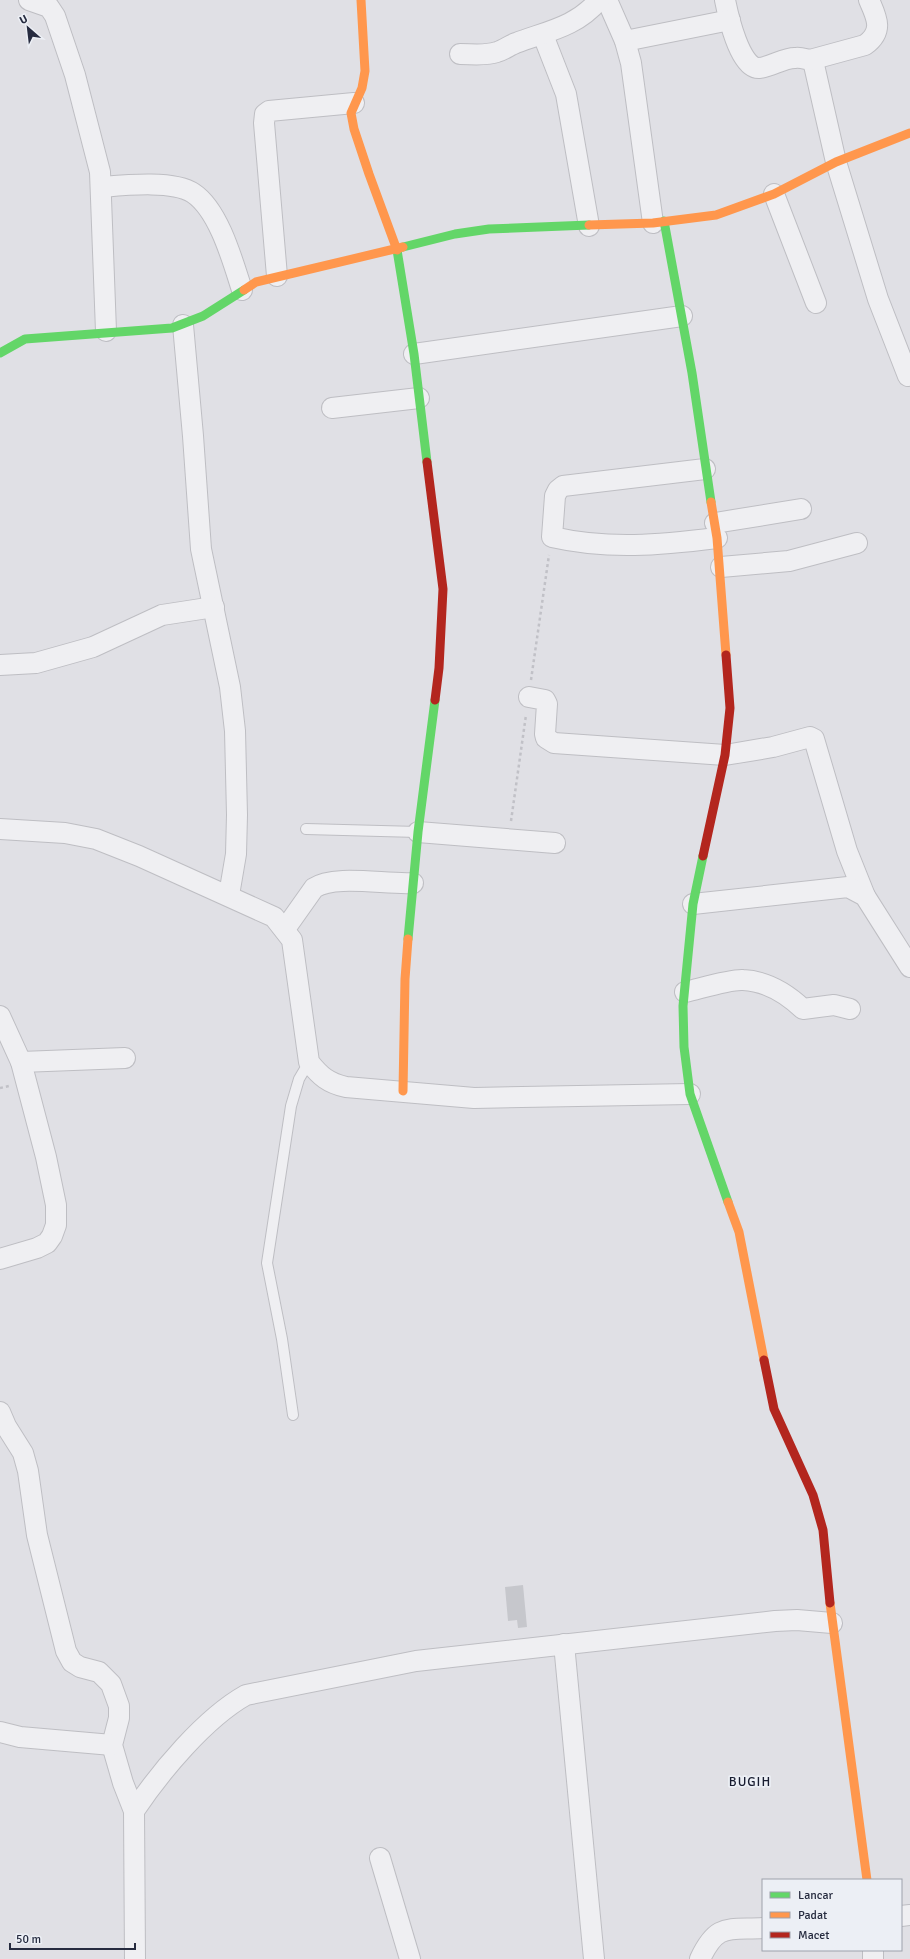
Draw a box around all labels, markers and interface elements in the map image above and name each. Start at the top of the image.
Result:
north arrow [8,8,48,48]
text: U [17,12,30,27]
district label: BUGIH [729,1774,771,1790]
legend [762,1879,902,1951]
text: Lancar [798,1888,834,1903]
text: Padat [798,1908,827,1923]
scale bar [10,1925,135,1951]
text: Macet [798,1928,830,1943]
text: 50 m [16,1932,41,1947]

